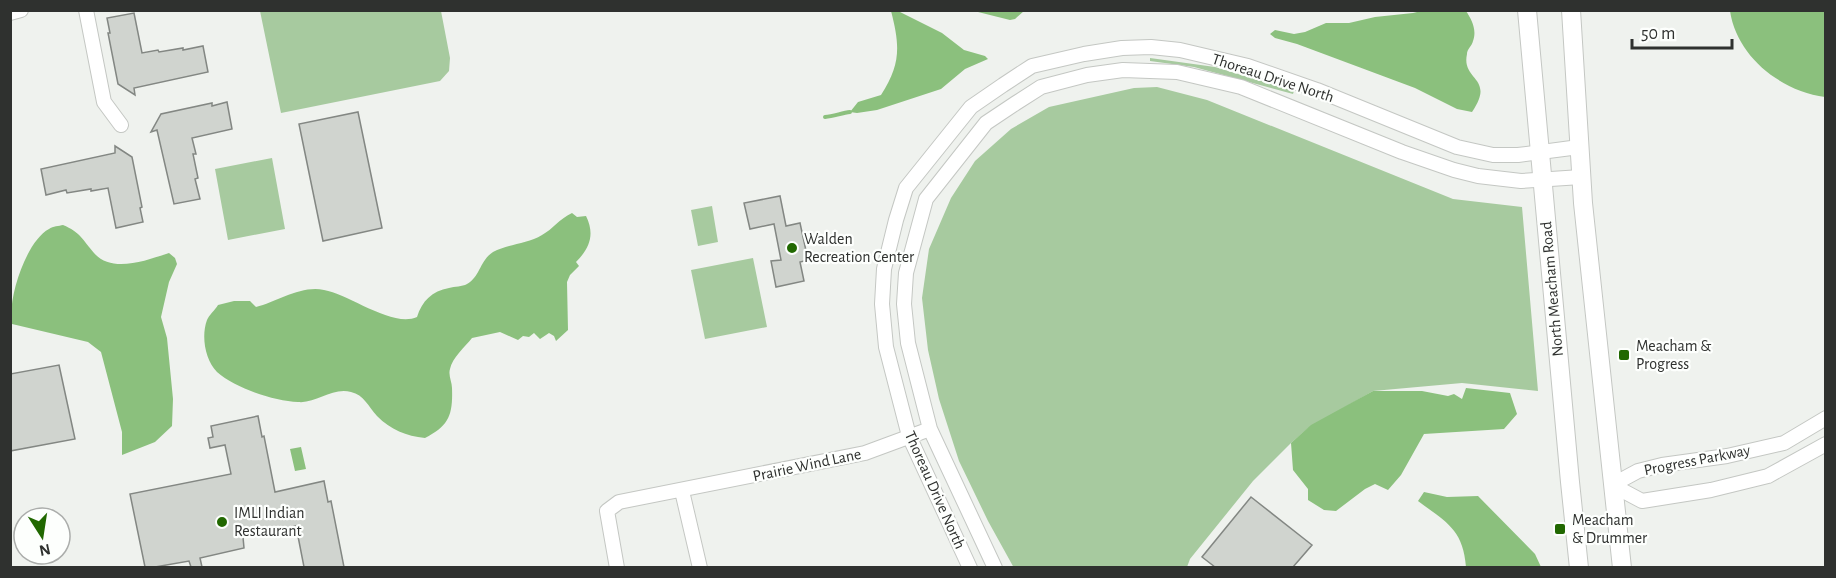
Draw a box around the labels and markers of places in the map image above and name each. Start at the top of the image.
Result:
place label: Walden Recreation Center [804,231,915,265]
marker: Walden Recreation Center [785,241,799,255]
place label: Meacham & Progress [1636,338,1711,372]
marker: Meacham & Progress [1617,348,1631,362]
place label: IMLI Indian Restaurant [234,505,305,539]
place label: Meacham & Drummer [1572,512,1648,546]
marker: IMLI Indian Restaurant [215,515,229,529]
marker: Meacham & Drummer [1553,522,1567,536]

